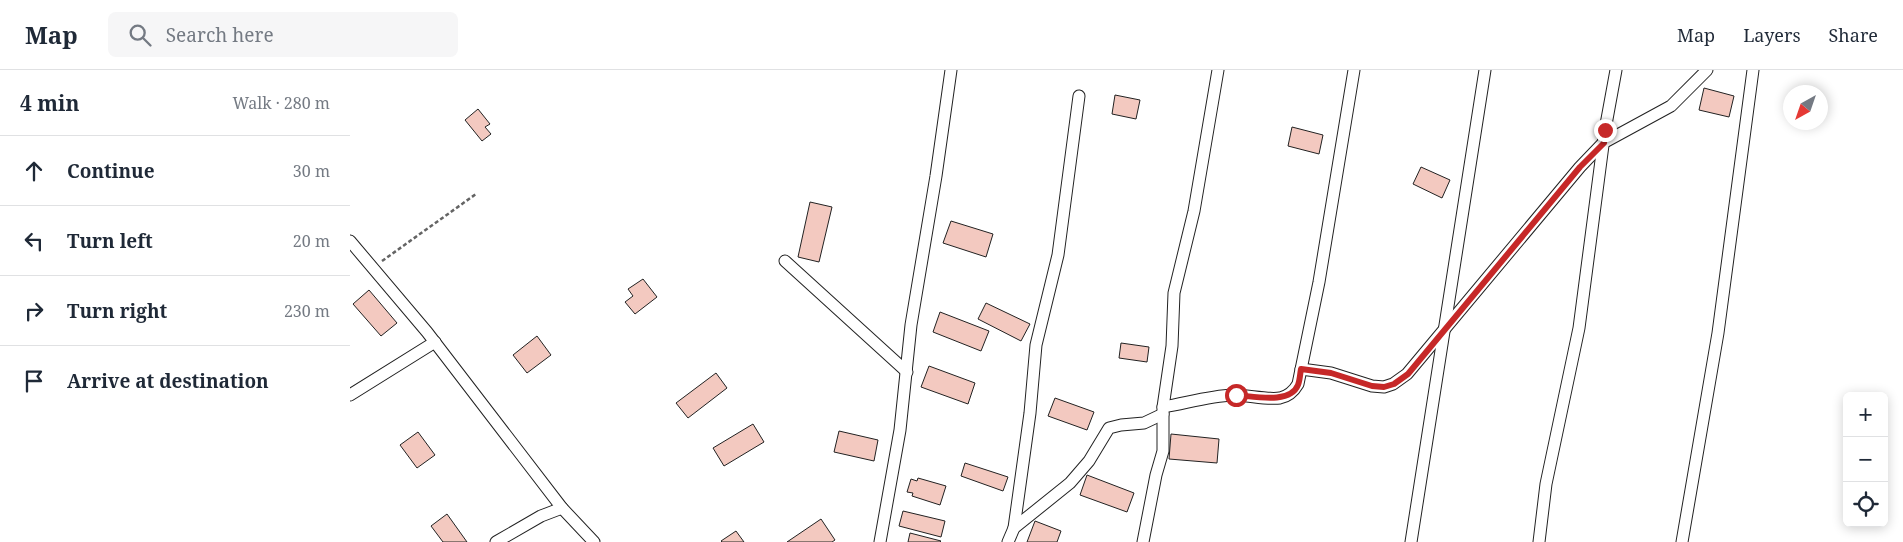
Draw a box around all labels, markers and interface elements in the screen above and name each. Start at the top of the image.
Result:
search box [108,12,458,57]
text: Map [25,18,78,51]
icon: search [126,21,154,49]
text: Search here [166,22,274,48]
text: Map [1677,23,1715,47]
text: Layers [1743,23,1801,47]
text: Share [1829,23,1878,47]
north arrow [1783,85,1828,130]
text: 4 min [20,89,79,117]
text: Walk · 280 m [233,92,330,114]
route end [1594,119,1617,142]
icon: ahead [20,157,48,185]
text: Continue [67,158,155,184]
text: 30 m [293,160,330,182]
icon: left [20,227,48,255]
text: Turn left [67,228,153,254]
text: 20 m [293,230,330,252]
icon: right [20,297,48,325]
text: Turn right [67,298,167,324]
text: 230 m [284,300,330,322]
icon: arrive [20,367,48,395]
text: Arrive at destination [67,368,269,394]
route start [1225,384,1248,407]
map controls [1843,392,1888,527]
button: + [1843,392,1888,437]
button: − [1843,437,1888,482]
button: locate [1843,482,1888,527]

